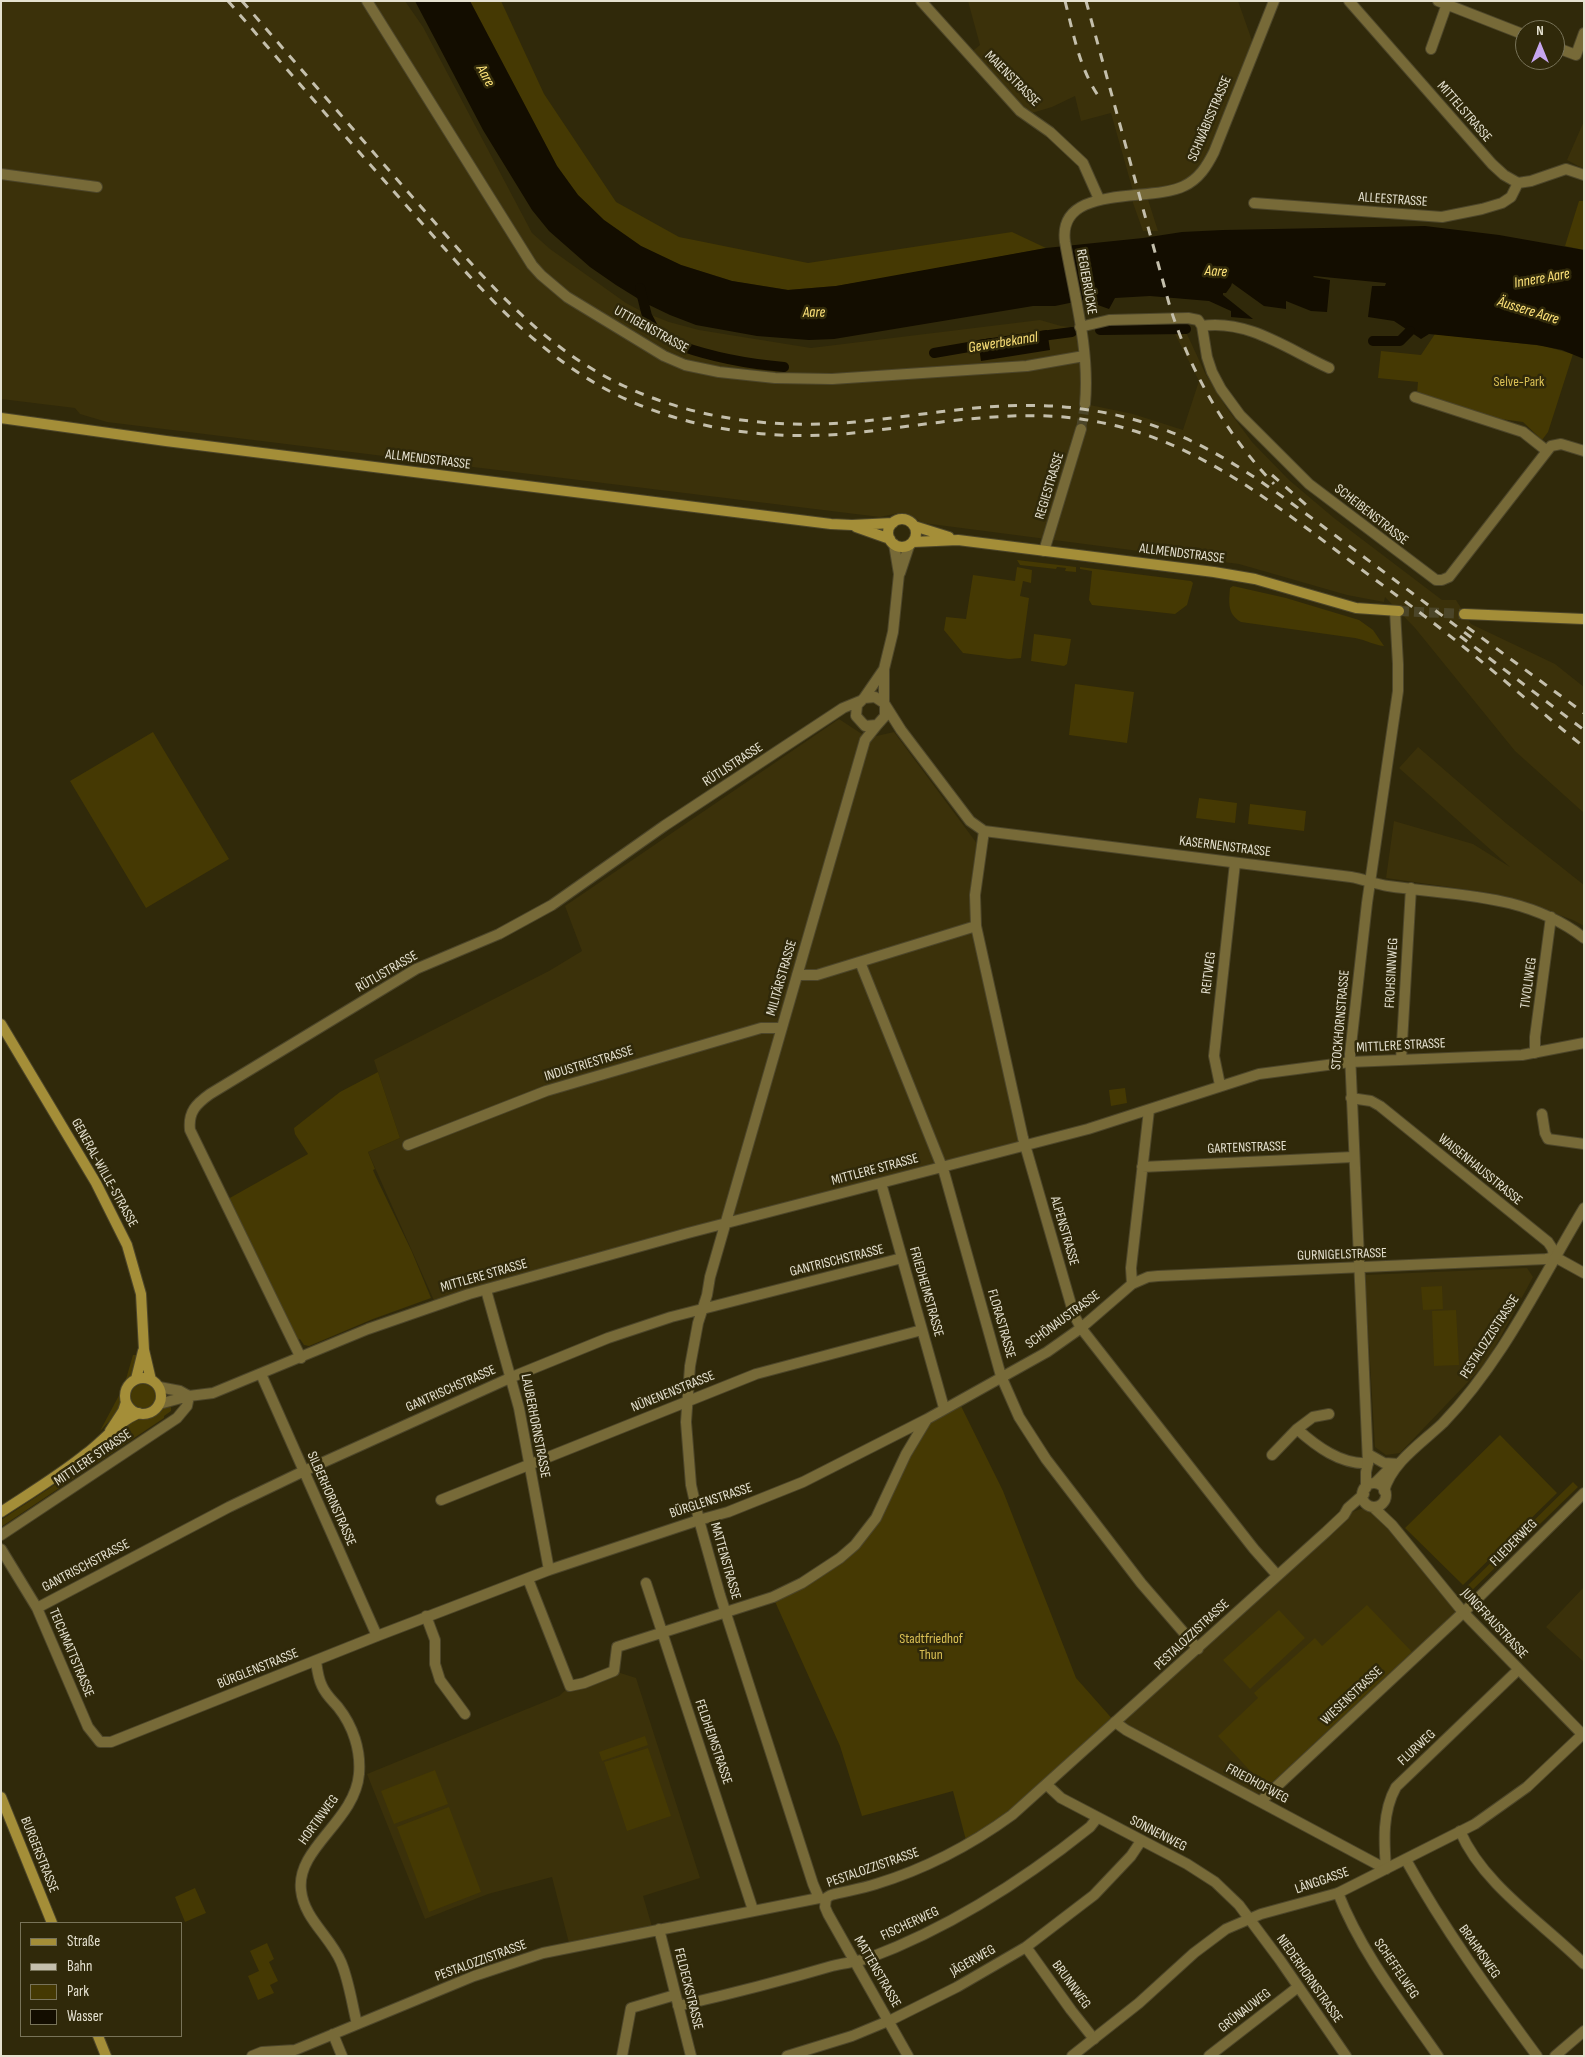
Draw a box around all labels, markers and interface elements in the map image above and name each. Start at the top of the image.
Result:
north arrow [1515,20,1565,70]
text: N [1536,22,1544,39]
street label: MAIENSTRASSE [981,48,1043,110]
water label: Aare [472,62,498,90]
street label: SCHWÄBISSTRASSE [1185,74,1235,164]
street label: MITTELSTRASSE [1433,78,1495,146]
street label: ALLEESTRASSE [1358,189,1428,211]
street label: REGIEBRÜCKE [1072,248,1100,316]
water label: Aare [1204,262,1228,282]
water label: Innere Aare [1513,265,1571,293]
water label: Äussere Aare [1495,293,1561,329]
street label: UTTIGENSTRASSE [611,303,691,357]
water label: Aare [803,304,825,322]
water label: Gewerbekanal [967,329,1039,357]
park label: Selve-Park [1494,374,1544,390]
street label: ALLMENDSTRASSE [384,446,472,474]
street label: REGIESTRASSE [1032,450,1068,522]
street label: SCHEIBENSTRASSE [1331,481,1411,549]
street label: ALLMENDSTRASSE [1138,540,1226,568]
street label: RÜTLISTRASSE [700,739,766,791]
street label: KASERNENSTRASSE [1178,833,1272,861]
street label: FROHSINNWEG [1382,937,1402,1009]
street label: MILITÄRSTRASSE [763,938,801,1018]
street label: RÜTLISTRASSE [353,948,421,996]
street label: REITWEG [1198,951,1220,995]
street label: TIVOLIWEG [1517,956,1541,1010]
street label: STOCKHORNSTRASSE [1328,969,1354,1071]
street label: MITTLERE STRASSE [1356,1035,1446,1057]
street label: INDUSTRIESTRASSE [543,1043,635,1085]
street label: GENERAL-WILLE-STRASSE [67,1116,141,1230]
street label: WAISENHAUSSTRASSE [1434,1131,1526,1209]
street label: GARTENSTRASSE [1207,1138,1287,1158]
street label: MITTLERE STRASSE [830,1150,920,1190]
street label: ALPENSTRASSE [1046,1194,1082,1268]
street label: GANTRISCHSTRASSE [788,1241,886,1281]
street label: FRIEDHEIMSTRASSE [905,1245,947,1339]
street label: GURNIGELSTRASSE [1297,1245,1387,1265]
street label: MITTLERE STRASSE [439,1256,529,1296]
street label: FLORASTRASSE [983,1287,1019,1361]
street label: SCHÖNAUSTRASSE [1022,1287,1104,1353]
street label: PESTALOZZISTRASSE [1457,1292,1523,1382]
street label: GANTRISCHSTRASSE [404,1362,498,1416]
street label: NÜNENENSTRASSE [629,1368,717,1416]
street label: LAUBERHORNSTRASSE [517,1373,553,1479]
street label: MITTLERE STRASSE [51,1426,135,1490]
street label: SILBERHORNSTRASSE [303,1449,359,1549]
street label: BÜRGLENSTRASSE [667,1480,755,1522]
street label: FLIEDERWEG [1487,1516,1541,1570]
street label: MATTENSTRASSE [706,1520,744,1602]
street label: GANTRISCHSTRASSE [39,1536,133,1596]
street label: JUNGFRAUSTRASSE [1457,1585,1531,1663]
street label: PESTALOZZISTRASSE [1151,1596,1233,1674]
street label: TEICHMATTSTRASSE [45,1606,97,1700]
park label: Stadtfriedhof Thun [899,1631,963,1664]
street label: BÜRGLENSTRASSE [215,1645,301,1693]
street label: WIESENSTRASSE [1318,1663,1386,1729]
street label: FELDHEIMSTRASSE [691,1697,735,1787]
street label: FLURWEG [1395,1726,1439,1770]
street label: FRIEDHOFWEG [1223,1760,1291,1808]
street label: HORTINWEG [295,1792,343,1848]
street label: SONNENWEG [1127,1812,1189,1856]
street label: BURGERSTRASSE [16,1815,62,1895]
street label: PESTALOZZISTRASSE [825,1844,921,1892]
street label: LÄNGGASSE [1293,1864,1351,1898]
street label: FISCHERWEG [878,1903,942,1945]
legend [20,1922,182,2037]
street label: BRAHMSWEG [1454,1922,1504,1982]
text: Straße [67,1932,100,1951]
street label: NIEDERHORNSTRASSE [1272,1932,1346,2026]
street label: MATTENSTRASSE [850,1933,904,2011]
street label: SCHEFFELWEG [1370,1936,1422,2002]
street label: PESTALOZZISTRASSE [433,1937,529,1985]
street label: JÄGERWEG [947,1941,999,1981]
street label: FELDECKSTRASSE [670,1946,706,2032]
text: Bahn [67,1957,92,1976]
street label: BRUNNWEG [1048,1958,1094,2012]
text: Park [67,1982,89,2001]
street label: GRÜNAUWEG [1215,1985,1275,2037]
text: Wasser [67,2007,103,2026]

